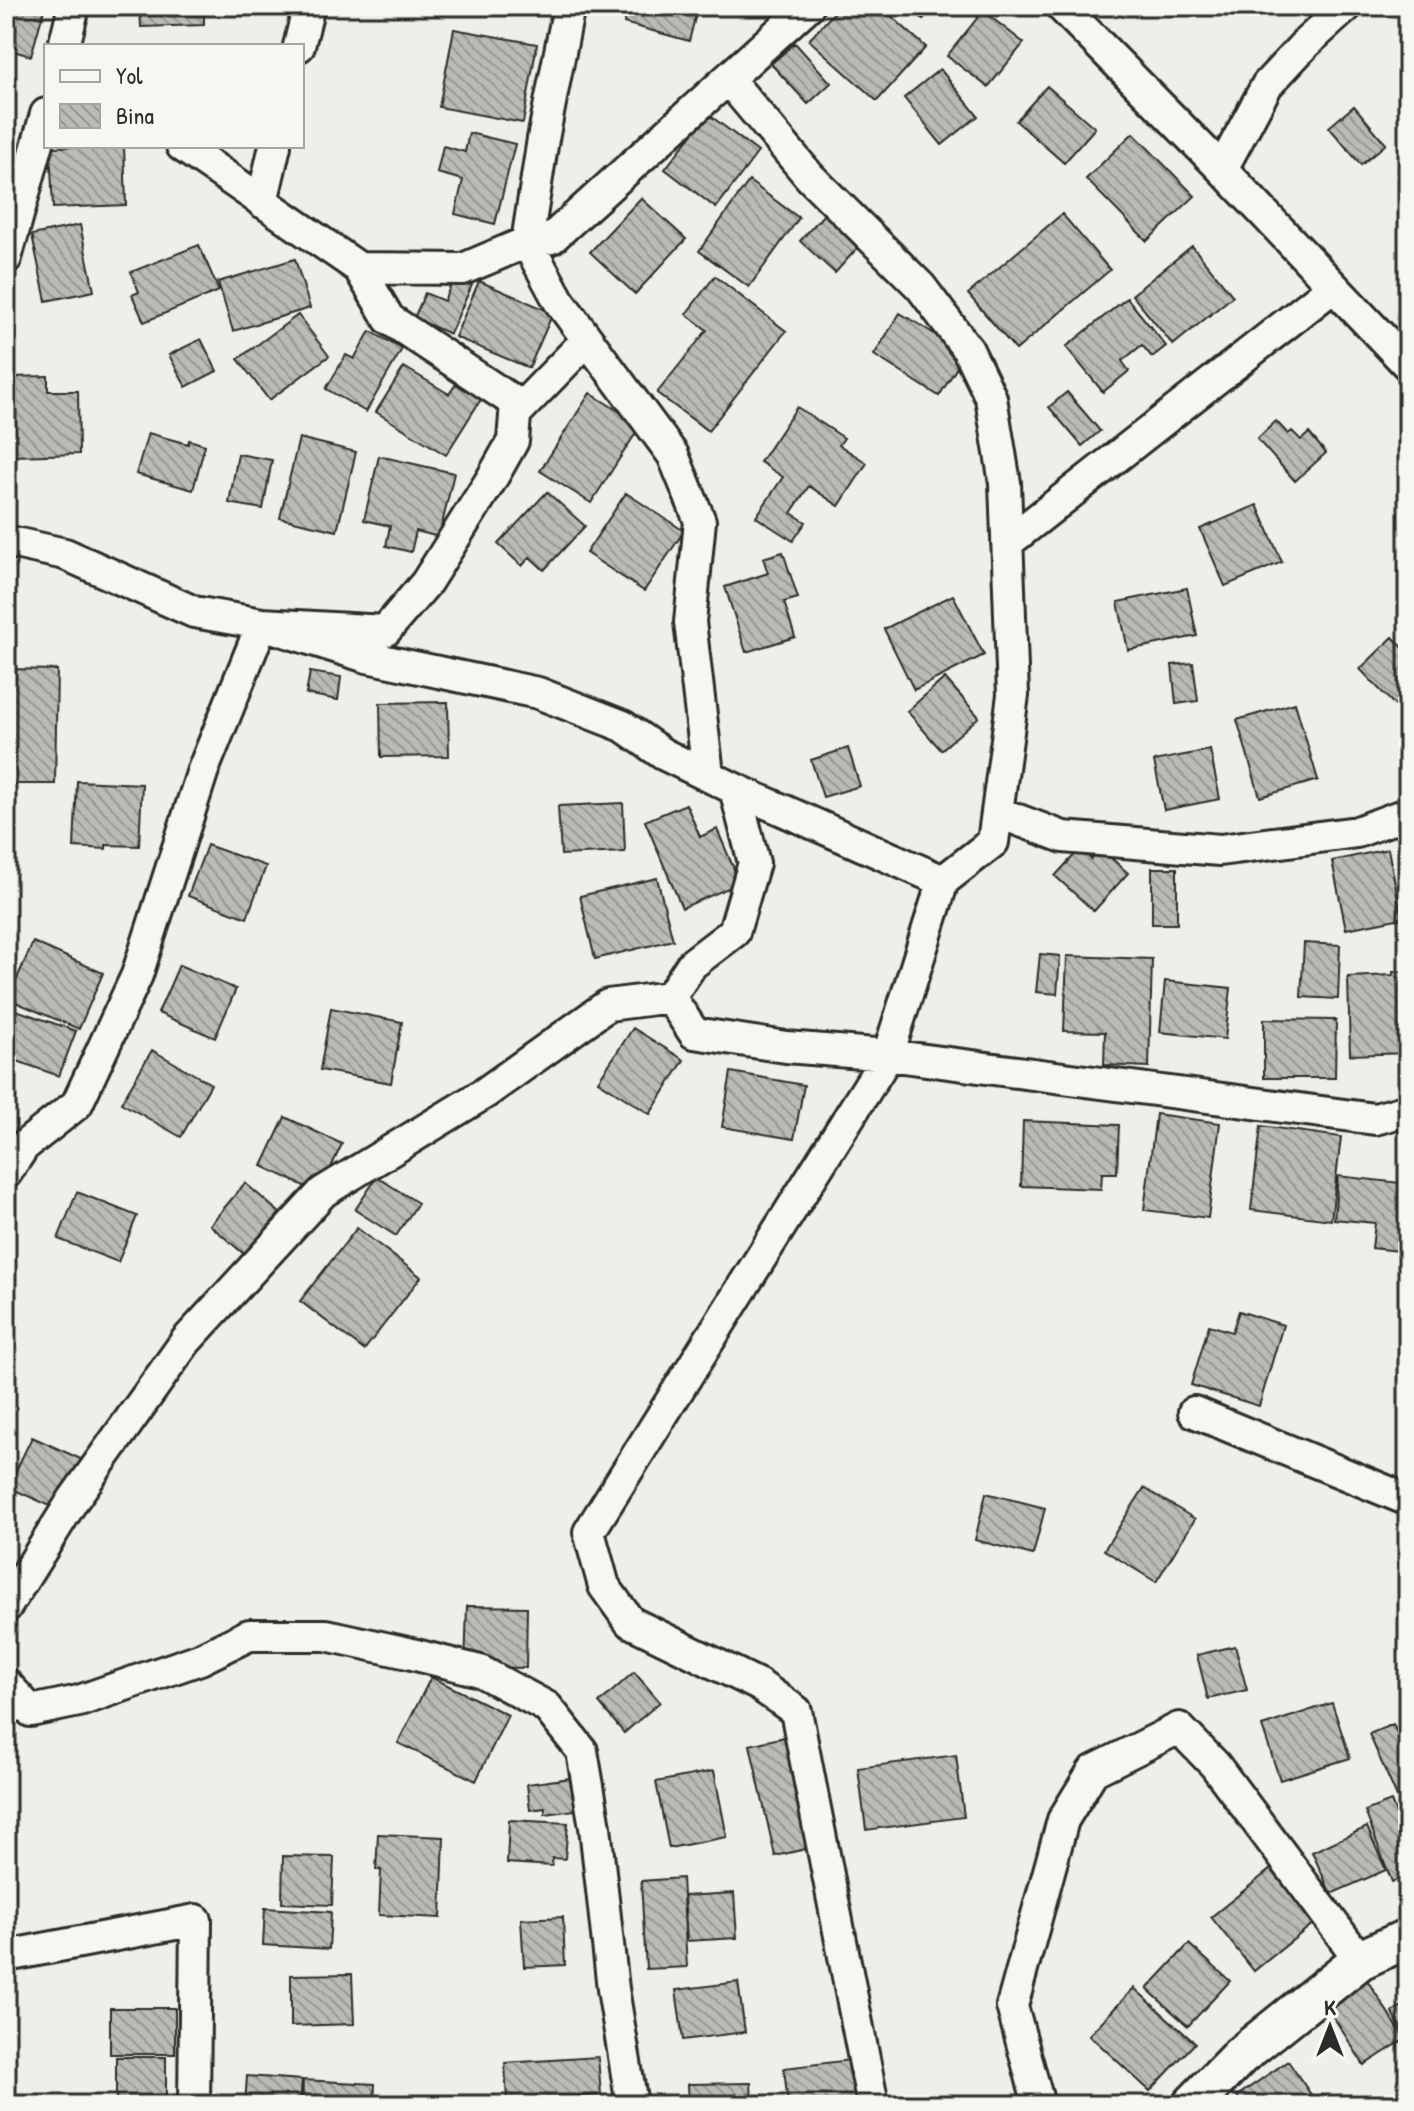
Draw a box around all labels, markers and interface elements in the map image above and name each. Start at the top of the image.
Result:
legend [44,44,304,148]
text: Yol [116,59,143,91]
text: Bina [116,99,154,131]
north arrow [1290,1987,1370,2067]
text: K [1324,1992,1336,2022]

